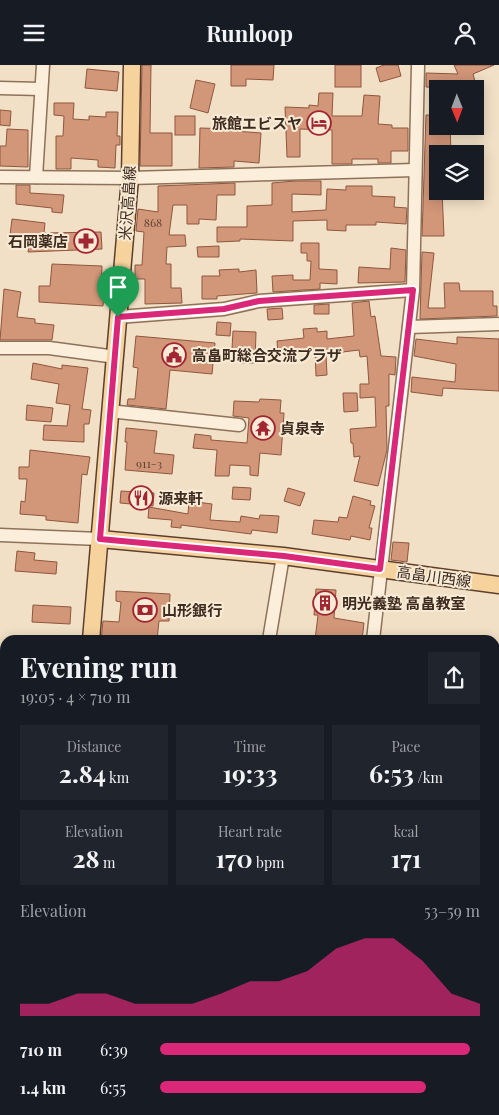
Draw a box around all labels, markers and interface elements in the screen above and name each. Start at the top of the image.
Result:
text: Runloop [206,18,293,48]
icon: menu [20,19,48,47]
icon: person [451,19,479,47]
north arrow [429,80,484,135]
map controls [429,80,484,200]
hotel icon: 旅館エビスヤ [306,110,332,136]
place label: 旅館エビスヤ [212,113,302,133]
button: layers [429,145,484,200]
street label: 米沢高畠線 [114,165,140,241]
house number: 868 [144,214,162,230]
pharmacy icon: 石岡薬店 [73,228,99,254]
place label: 石岡薬店 [8,231,68,251]
pin [97,266,139,317]
icon: arrive [104,273,132,301]
public building icon: 高畠町総合交流プラザ [161,342,187,368]
place label: 高畠町総合交流プラザ [192,345,342,365]
temple icon: 貞泉寺 [250,415,276,441]
place label: 貞泉寺 [280,418,325,438]
house number: 911-3 [136,455,162,471]
restaurant icon: 源来軒 [128,485,154,511]
place label: 源来軒 [158,488,203,508]
street label: 高畠川西線 [395,561,473,591]
building icon: 明光義塾 高畠教室 [312,590,338,616]
place label: 明光義塾 高畠教室 [342,593,466,613]
bank icon: 山形銀行 [132,597,158,623]
place label: 山形銀行 [162,600,222,620]
text: Evening run [20,648,178,685]
button: share [428,652,480,704]
text: 19:05 · 4 × 710 m [20,686,130,707]
text: Distance [67,737,121,756]
text: Time [234,737,266,756]
text: Pace [392,737,420,756]
text: 2.84 [59,756,106,789]
text: 19:33 [222,756,278,789]
text: 6:53 [369,756,414,789]
text: km [106,768,129,787]
text: /km [414,768,443,787]
text: Elevation [65,822,123,841]
text: Heart rate [218,822,282,841]
text: kcal [393,822,419,841]
text: 28 [72,841,100,874]
text: 170 [215,841,253,874]
text: 171 [391,841,421,874]
text: m [100,853,116,872]
text: bpm [253,853,285,872]
text: Elevation [20,900,87,921]
text: 53–59 m [424,900,480,921]
text: 710 m [20,1039,62,1060]
text: 6:39 [100,1039,128,1060]
text: 1.4 km [20,1077,66,1098]
text: 6:55 [100,1077,126,1098]

